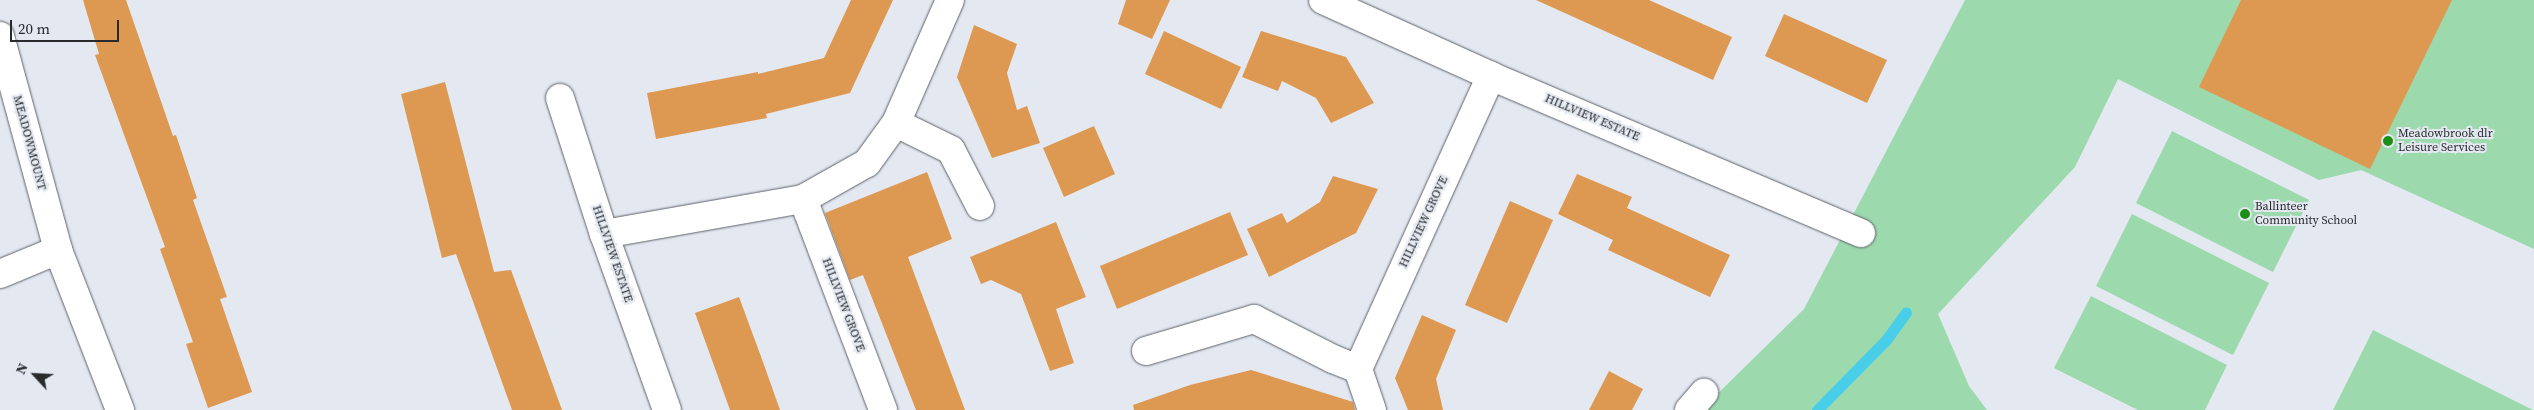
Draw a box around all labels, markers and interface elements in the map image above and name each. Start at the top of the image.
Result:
scale bar [12,10,121,42]
text: 20 m [18,18,50,39]
street label: HILLVIEW ESTATE [1542,91,1642,145]
street label: MEADOWMOUNT [9,94,49,192]
place label: Meadowbrook dlr Leisure Services [2398,127,2493,155]
marker: Meadowbrook dlr Leisure Services [2382,135,2394,147]
street label: HILLVIEW GROVE [1396,174,1452,270]
place label: Ballinteer Community School [2255,200,2357,228]
street label: HILLVIEW ESTATE [589,203,635,305]
marker: Ballinteer Community School [2239,208,2251,220]
street label: HILLVIEW GROVE [818,256,868,354]
north arrow [10,350,60,400]
text: N [10,360,33,378]

